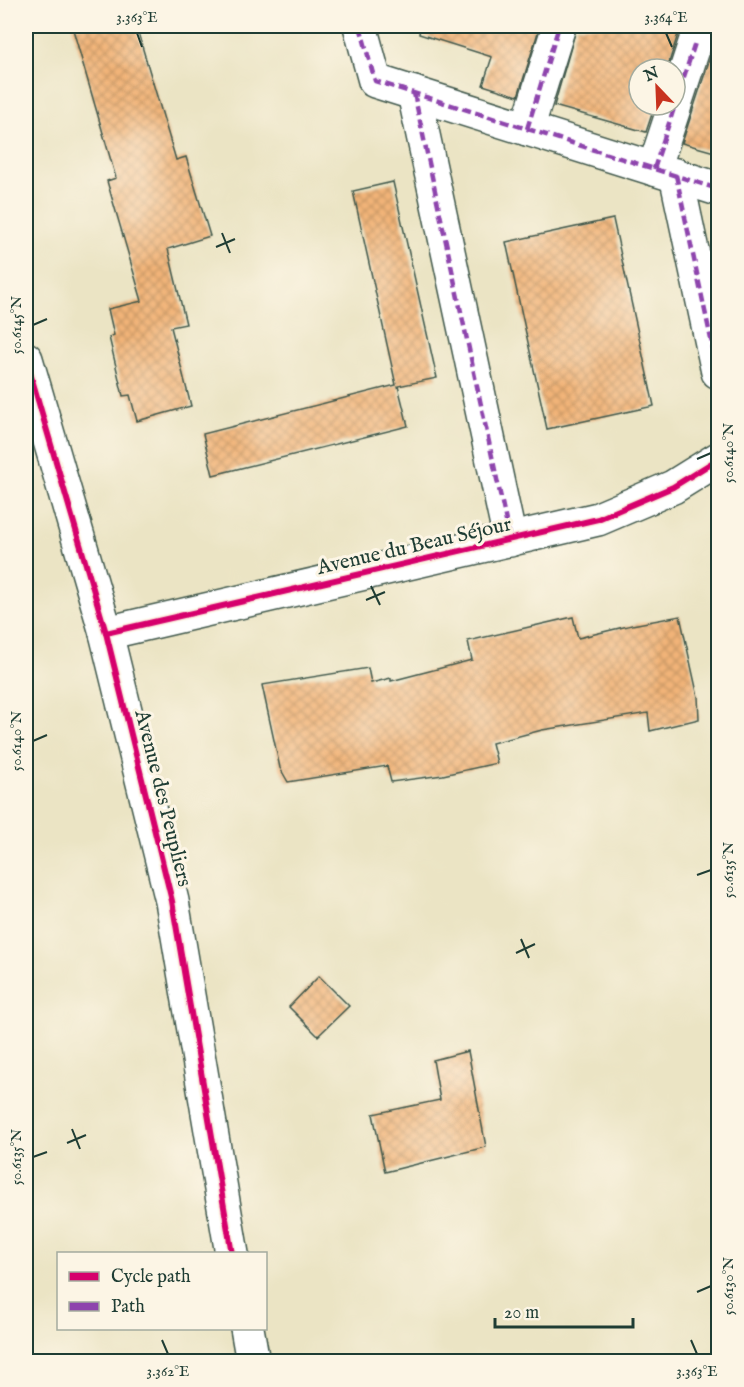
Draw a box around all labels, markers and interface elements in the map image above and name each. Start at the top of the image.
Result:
text: 3.363°E [116,8,158,27]
text: 3.364°E [644,8,688,27]
north arrow [627,57,687,117]
text: N [641,63,662,87]
text: 50.6145°N [7,296,26,354]
text: 50.6140°N [719,423,738,483]
street label: Avenue du Beau Séjour [314,511,514,582]
street label: Avenue des Peupliers [127,706,198,890]
text: 50.6140°N [7,711,26,771]
text: 50.6135°N [719,842,738,898]
text: 50.6135°N [7,1129,26,1185]
legend [57,1252,267,1330]
text: 50.6130°N [719,1257,738,1315]
text: Cycle path [111,1266,191,1289]
scale bar [495,1291,633,1329]
text: Path [111,1296,145,1319]
text: 20 m [504,1302,539,1325]
text: 3.362°E [147,1362,189,1381]
text: 3.363°E [676,1362,718,1381]

